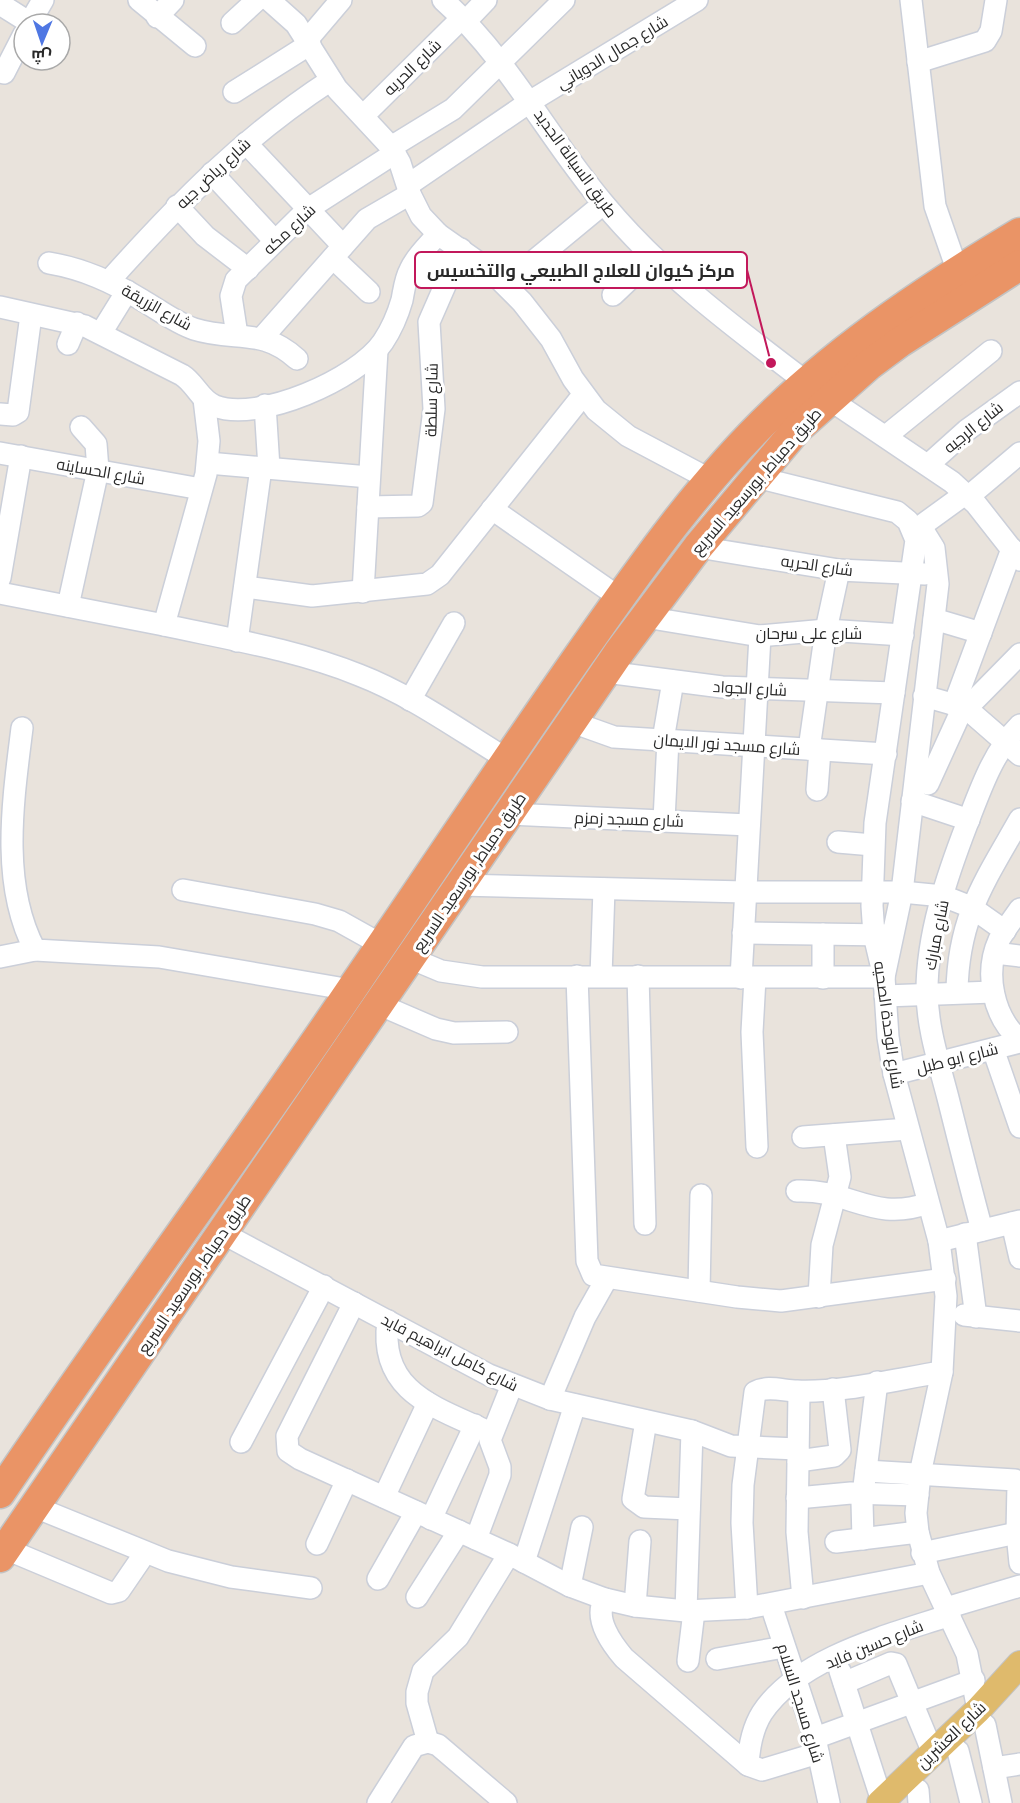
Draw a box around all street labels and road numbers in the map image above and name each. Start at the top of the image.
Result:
street label: شارع جمال الدوياني [553,12,674,97]
street label: شارع الحريه [380,35,446,101]
street label: طريق السيالة الجديد [529,105,621,222]
street label: شارع رياض جبه [172,134,256,214]
street label: شارع مكه [259,200,321,260]
street label: شارع الزريقة [117,280,195,336]
street label: شارع سلطة [421,363,444,437]
street label: شارع الرجيه [940,398,1008,459]
street label: طريق دمياط, بورسعيد السريع [687,404,827,560]
street label: شارع الحساينه [55,454,147,491]
street label: شارع الحريه [779,551,854,582]
street label: شارع على سرحان [756,624,862,645]
street label: شارع الجواد [712,677,788,702]
street label: شارع مسجد نور الايمان [653,730,801,761]
street label: طريق دمياط, بورسعيد السريع [409,789,532,957]
street label: شارع مسجد زمزم [574,808,684,833]
street label: شارع مبارك [920,898,955,972]
street label: شارع الوحدة الصحيه [868,960,907,1091]
street label: شارع ابو طبل [914,1039,1001,1080]
street label: طريق دمياط, بورسعيد السريع [134,1191,257,1359]
street label: شارع كامل ابراهيم فايد [377,1310,521,1397]
street label: شارع حسين فايد [822,1616,927,1675]
street label: شارع مسجد السلام [771,1641,828,1766]
street label: شارع العشرين [913,1698,991,1774]

